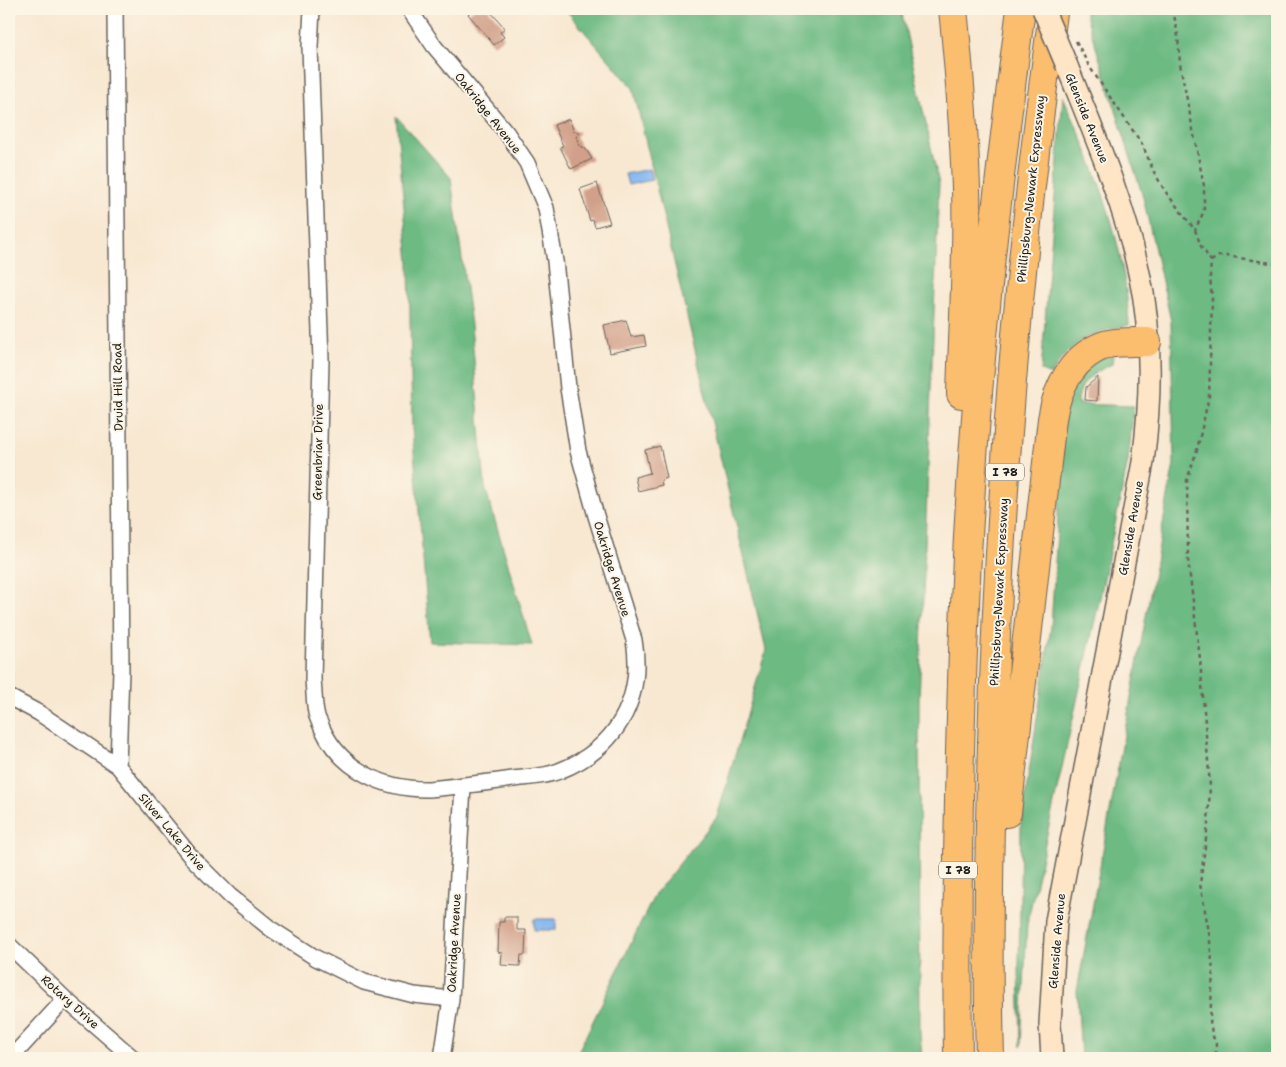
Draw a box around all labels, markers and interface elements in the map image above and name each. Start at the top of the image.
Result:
street label: Oakridge Avenue [451,69,525,157]
street label: Glenside Avenue [1062,70,1112,166]
street label: Phillipsburg-Newark Expressway [1013,94,1049,284]
street label: Druid Hill Road [109,342,127,431]
street label: Greenbriar Drive [309,403,327,500]
road number: I 78 [986,464,1024,481]
street label: Glenside Avenue [1115,479,1147,577]
street label: Phillipsburg-Newark Expressway [986,497,1012,686]
street label: Oakridge Avenue [590,519,634,619]
street label: Silver Lake Drive [135,790,209,874]
road number: I 78 [939,862,977,878]
street label: Glenside Avenue [1045,892,1069,990]
street label: Oakridge Avenue [443,893,465,993]
street label: Rotary Drive [37,972,103,1033]

